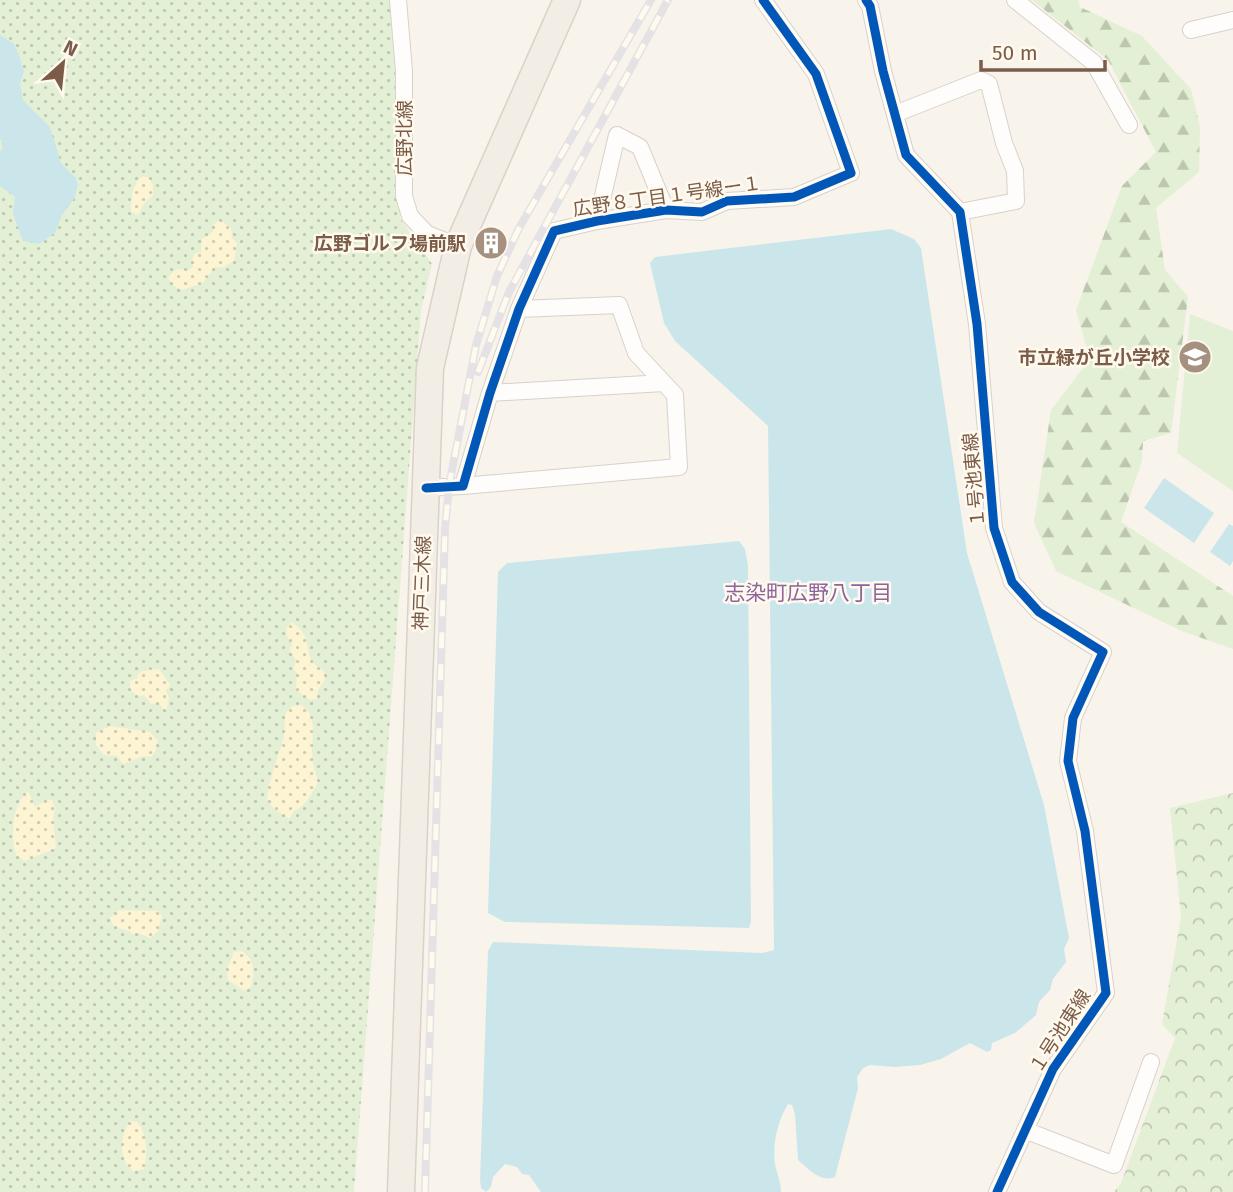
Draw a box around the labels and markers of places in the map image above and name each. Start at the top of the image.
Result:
building icon: 広野ゴルフ場前駅 [472,224,510,262]
place label: 広野ゴルフ場前駅 [314,232,466,255]
school or university icon: 市立緑が丘小学校 [1176,338,1214,376]
place label: 市立緑が丘小学校 [1018,346,1170,369]

